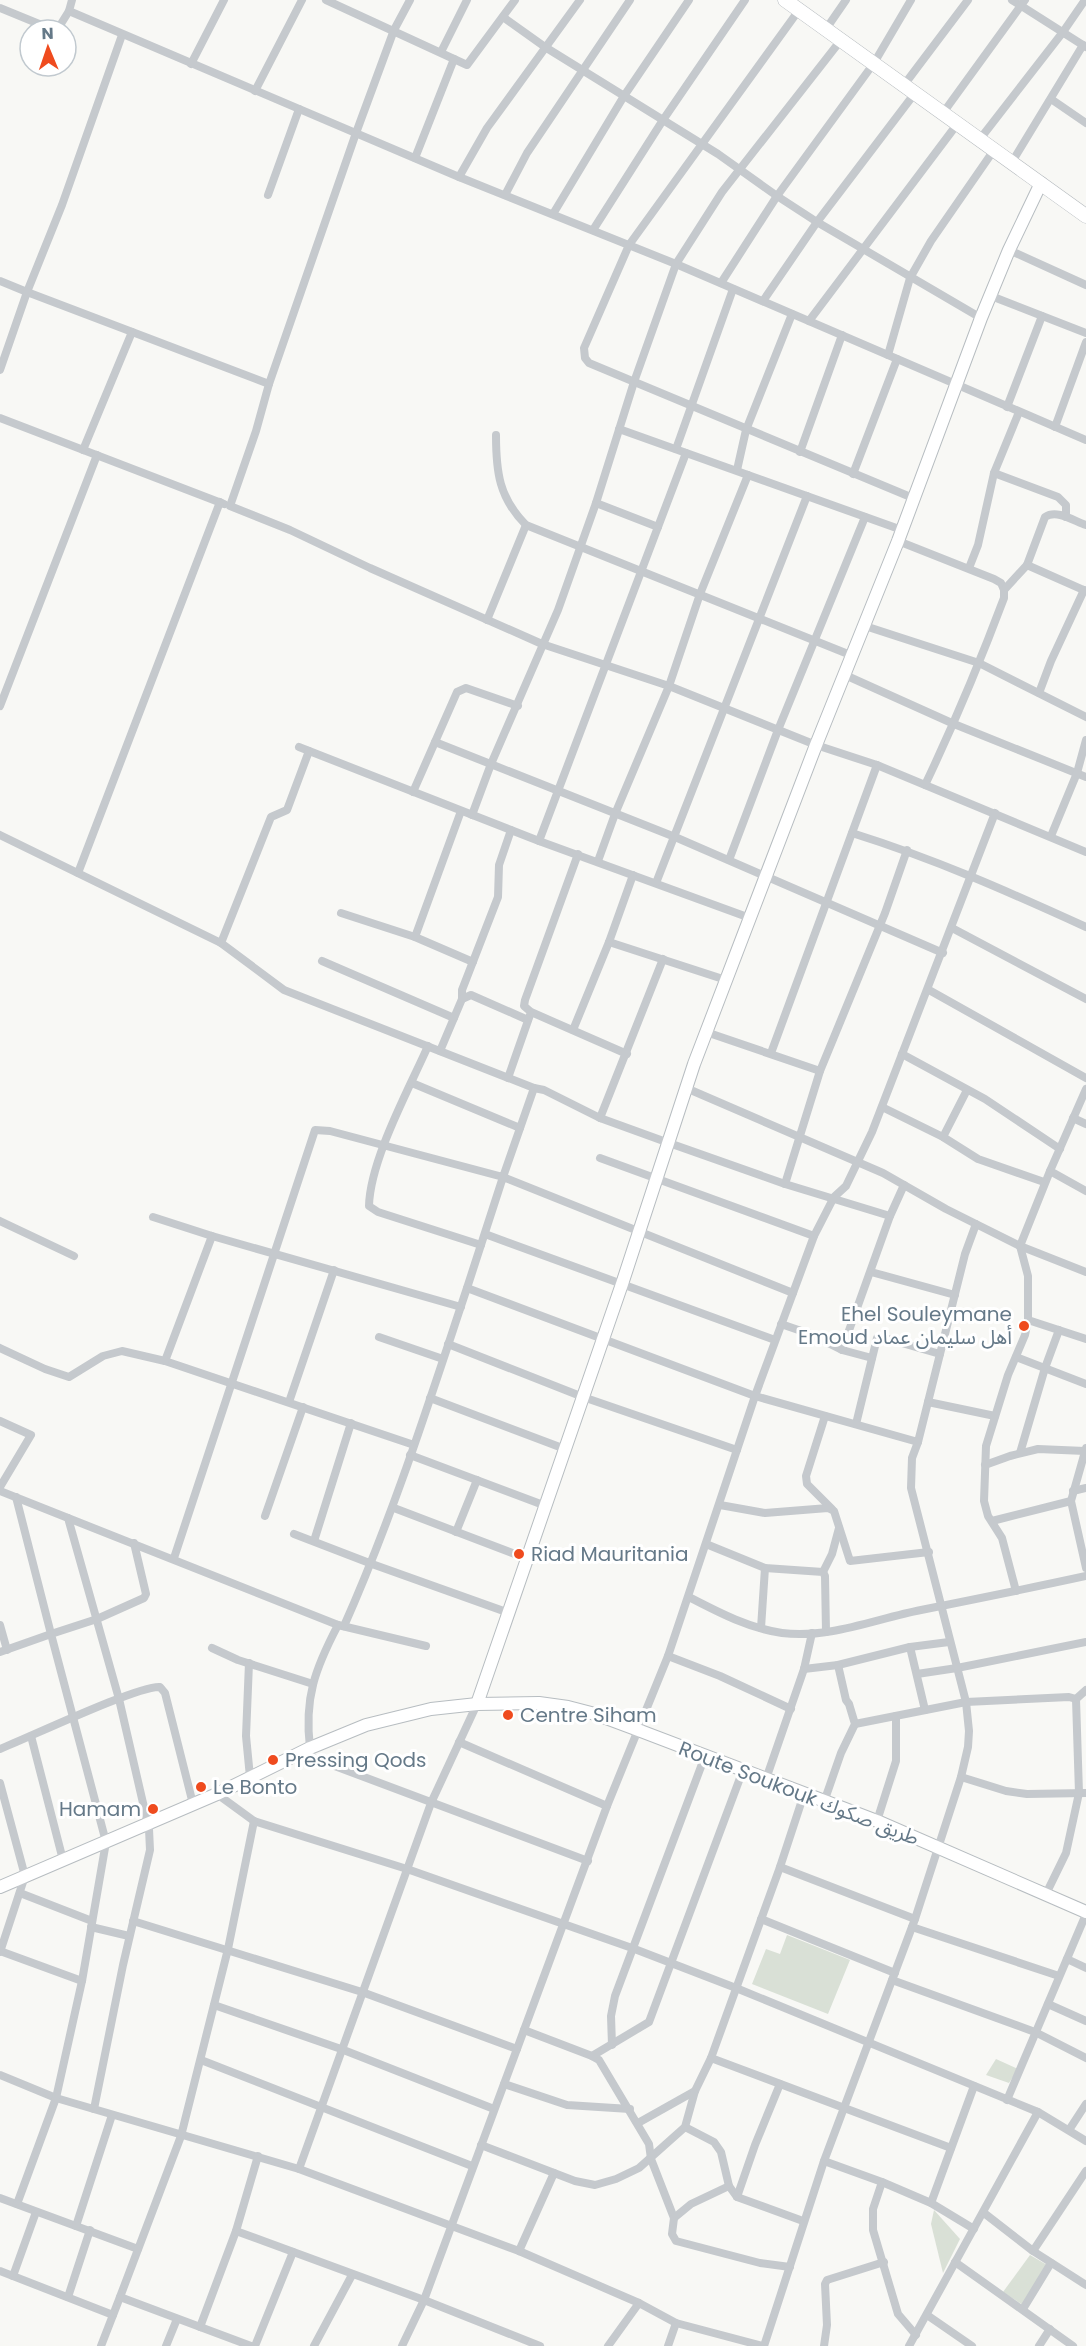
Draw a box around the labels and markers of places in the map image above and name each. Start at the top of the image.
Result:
place label: Ehel Souleymane Emoud أهل سليمان عماد [798,1300,1012,1351]
marker: Ehel Souleymane Emoud أهل سليمان عماد [1017,1319,1031,1333]
place label: Riad Mauritania [531,1540,688,1568]
marker: Riad Mauritania [512,1547,526,1561]
place label: Centre Siham [520,1701,657,1729]
marker: Centre Siham [501,1708,515,1722]
place label: Pressing Qods [285,1746,426,1774]
marker: Pressing Qods [266,1753,280,1767]
place label: Le Bonto [213,1773,297,1801]
marker: Le Bonto [194,1780,208,1794]
place label: Hamam [59,1795,141,1823]
marker: Hamam [146,1802,160,1816]

